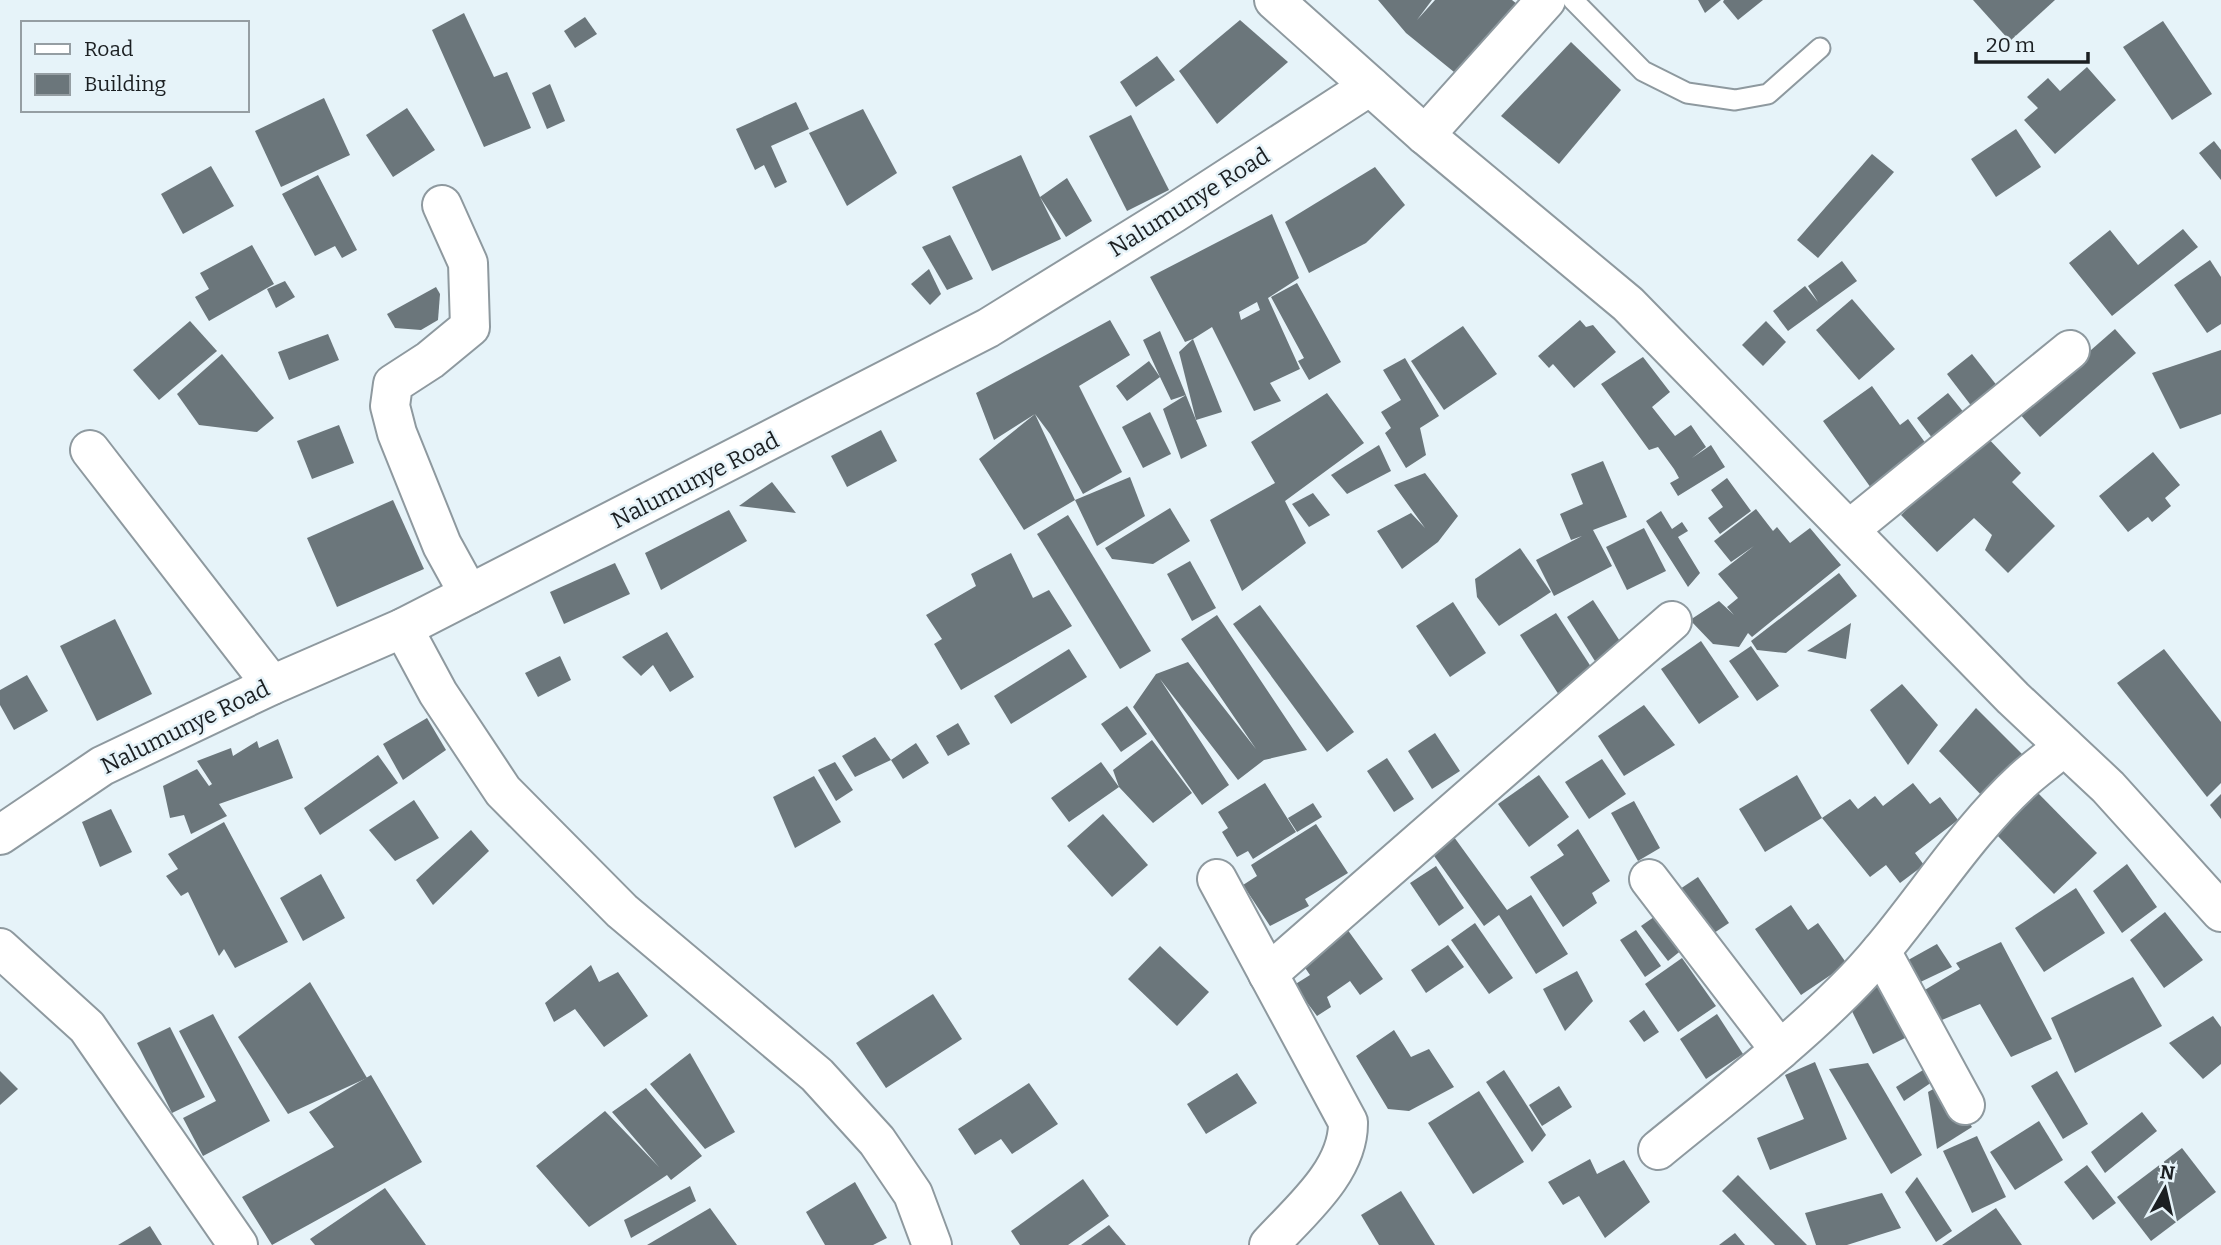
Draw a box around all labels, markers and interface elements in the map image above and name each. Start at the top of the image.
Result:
legend [21,21,248,112]
scale bar [1976,21,2088,65]
text: 20 m [1986,32,2035,58]
text: Road [84,36,133,62]
text: Building [84,71,167,97]
street label: Nalumunye Road [1103,141,1275,263]
street label: Nalumunye Road [607,426,784,534]
street label: Nalumunye Road [96,674,274,780]
north arrow [2130,1154,2200,1224]
text: N [2158,1160,2176,1185]

